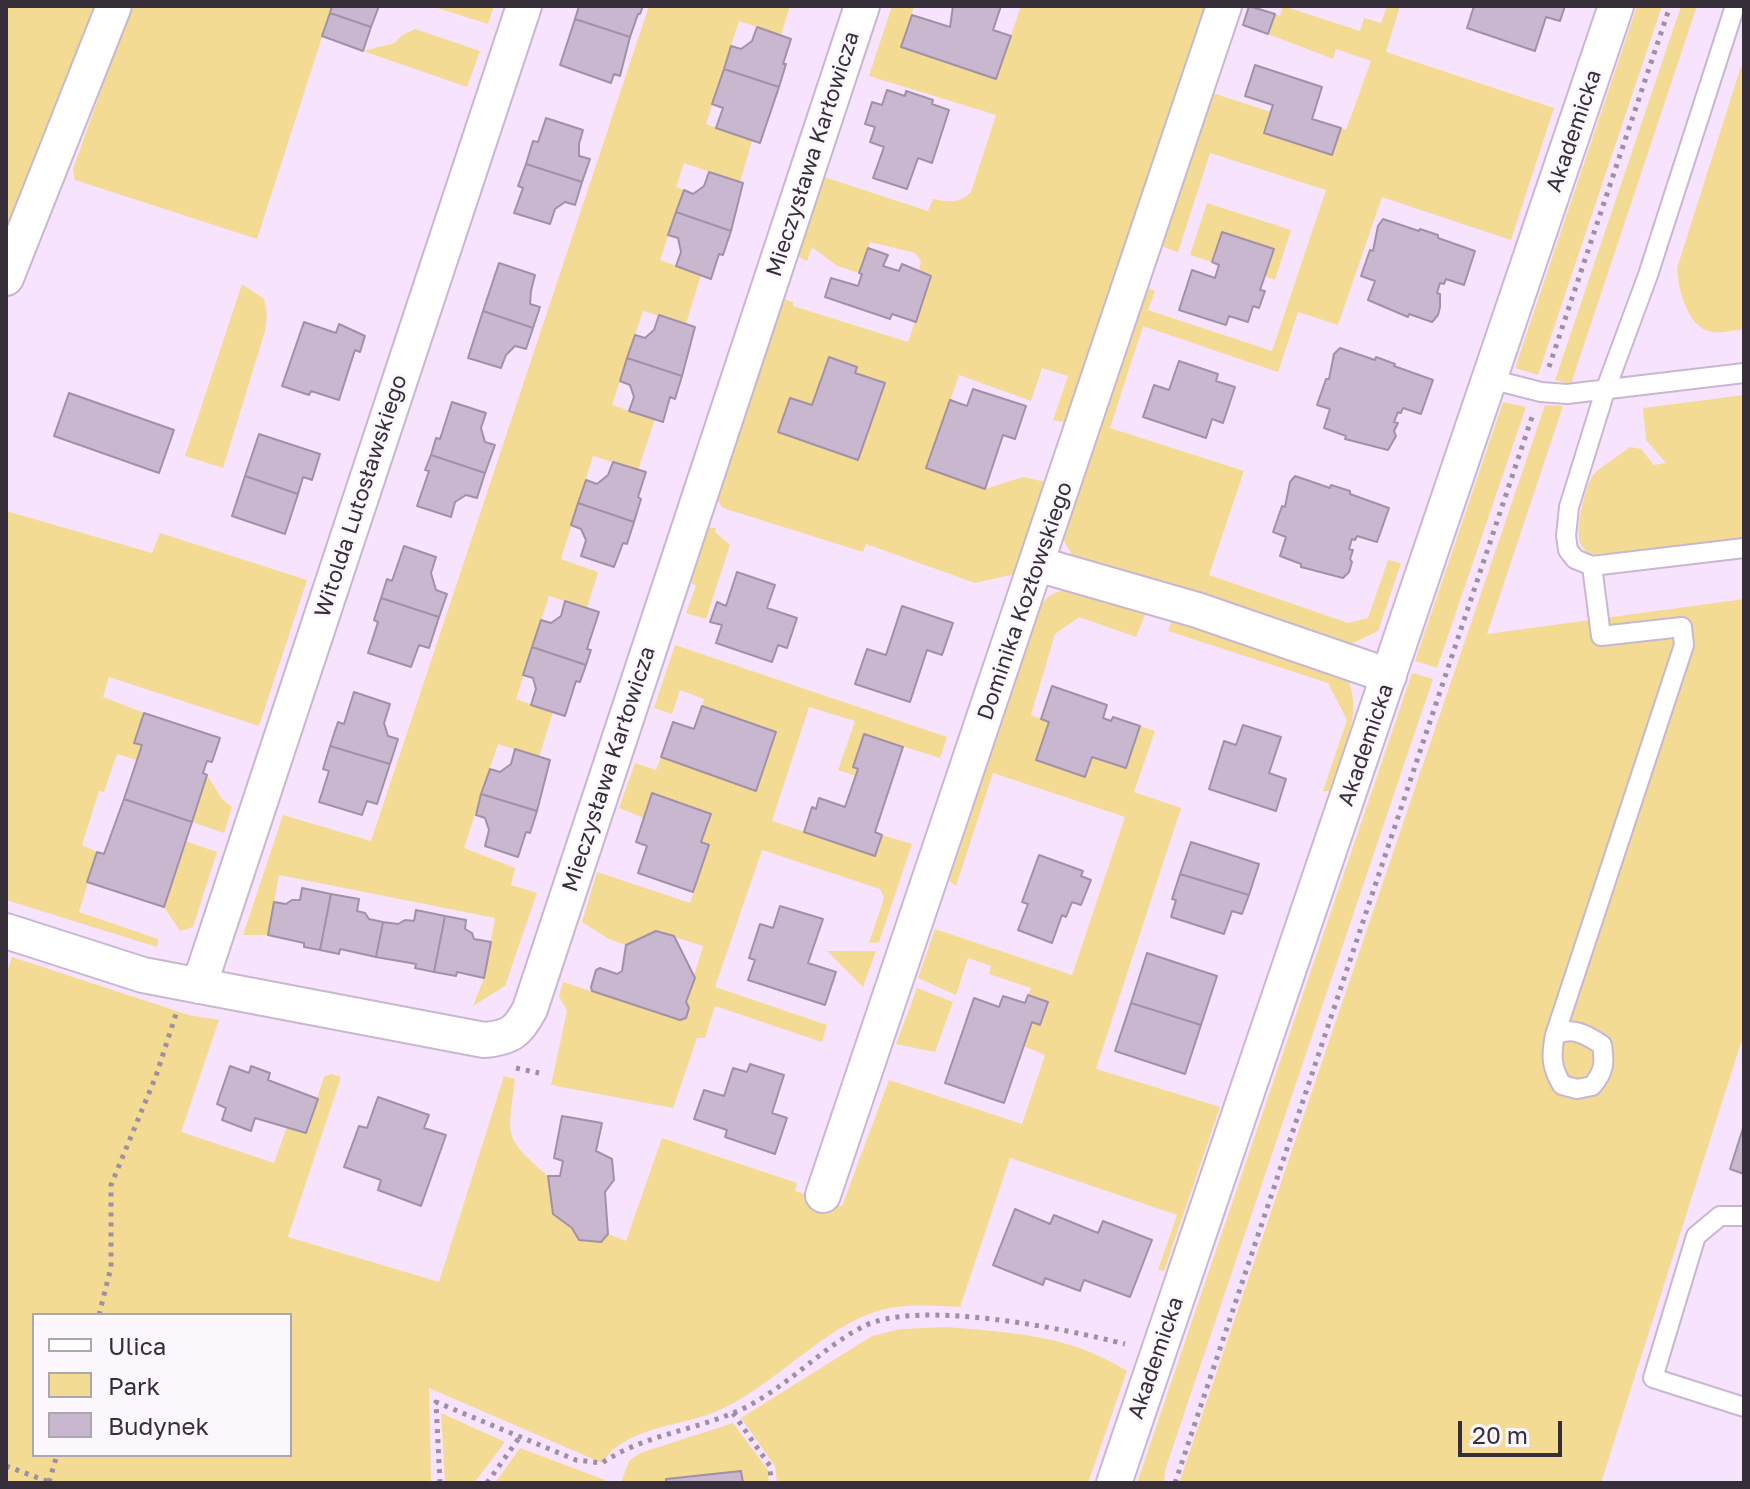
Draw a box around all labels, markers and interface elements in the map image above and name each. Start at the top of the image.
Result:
street label: Mieczysława Karłowicza [761,28,865,280]
street label: Akademicka [1541,66,1607,196]
street label: Witolda Lutosławskiego [309,371,413,621]
street label: Dominika Kozłowskiego [972,479,1078,723]
street label: Mieczysława Karłowicza [557,643,661,895]
street label: Akademicka [1333,680,1399,810]
street label: Akademicka [1123,1293,1189,1423]
legend [32,1313,292,1457]
text: Ulica [108,1331,166,1360]
text: Park [108,1371,160,1400]
scale bar [1462,1405,1566,1455]
text: Budynek [108,1411,209,1440]
text: 20 m [1472,1420,1528,1449]

